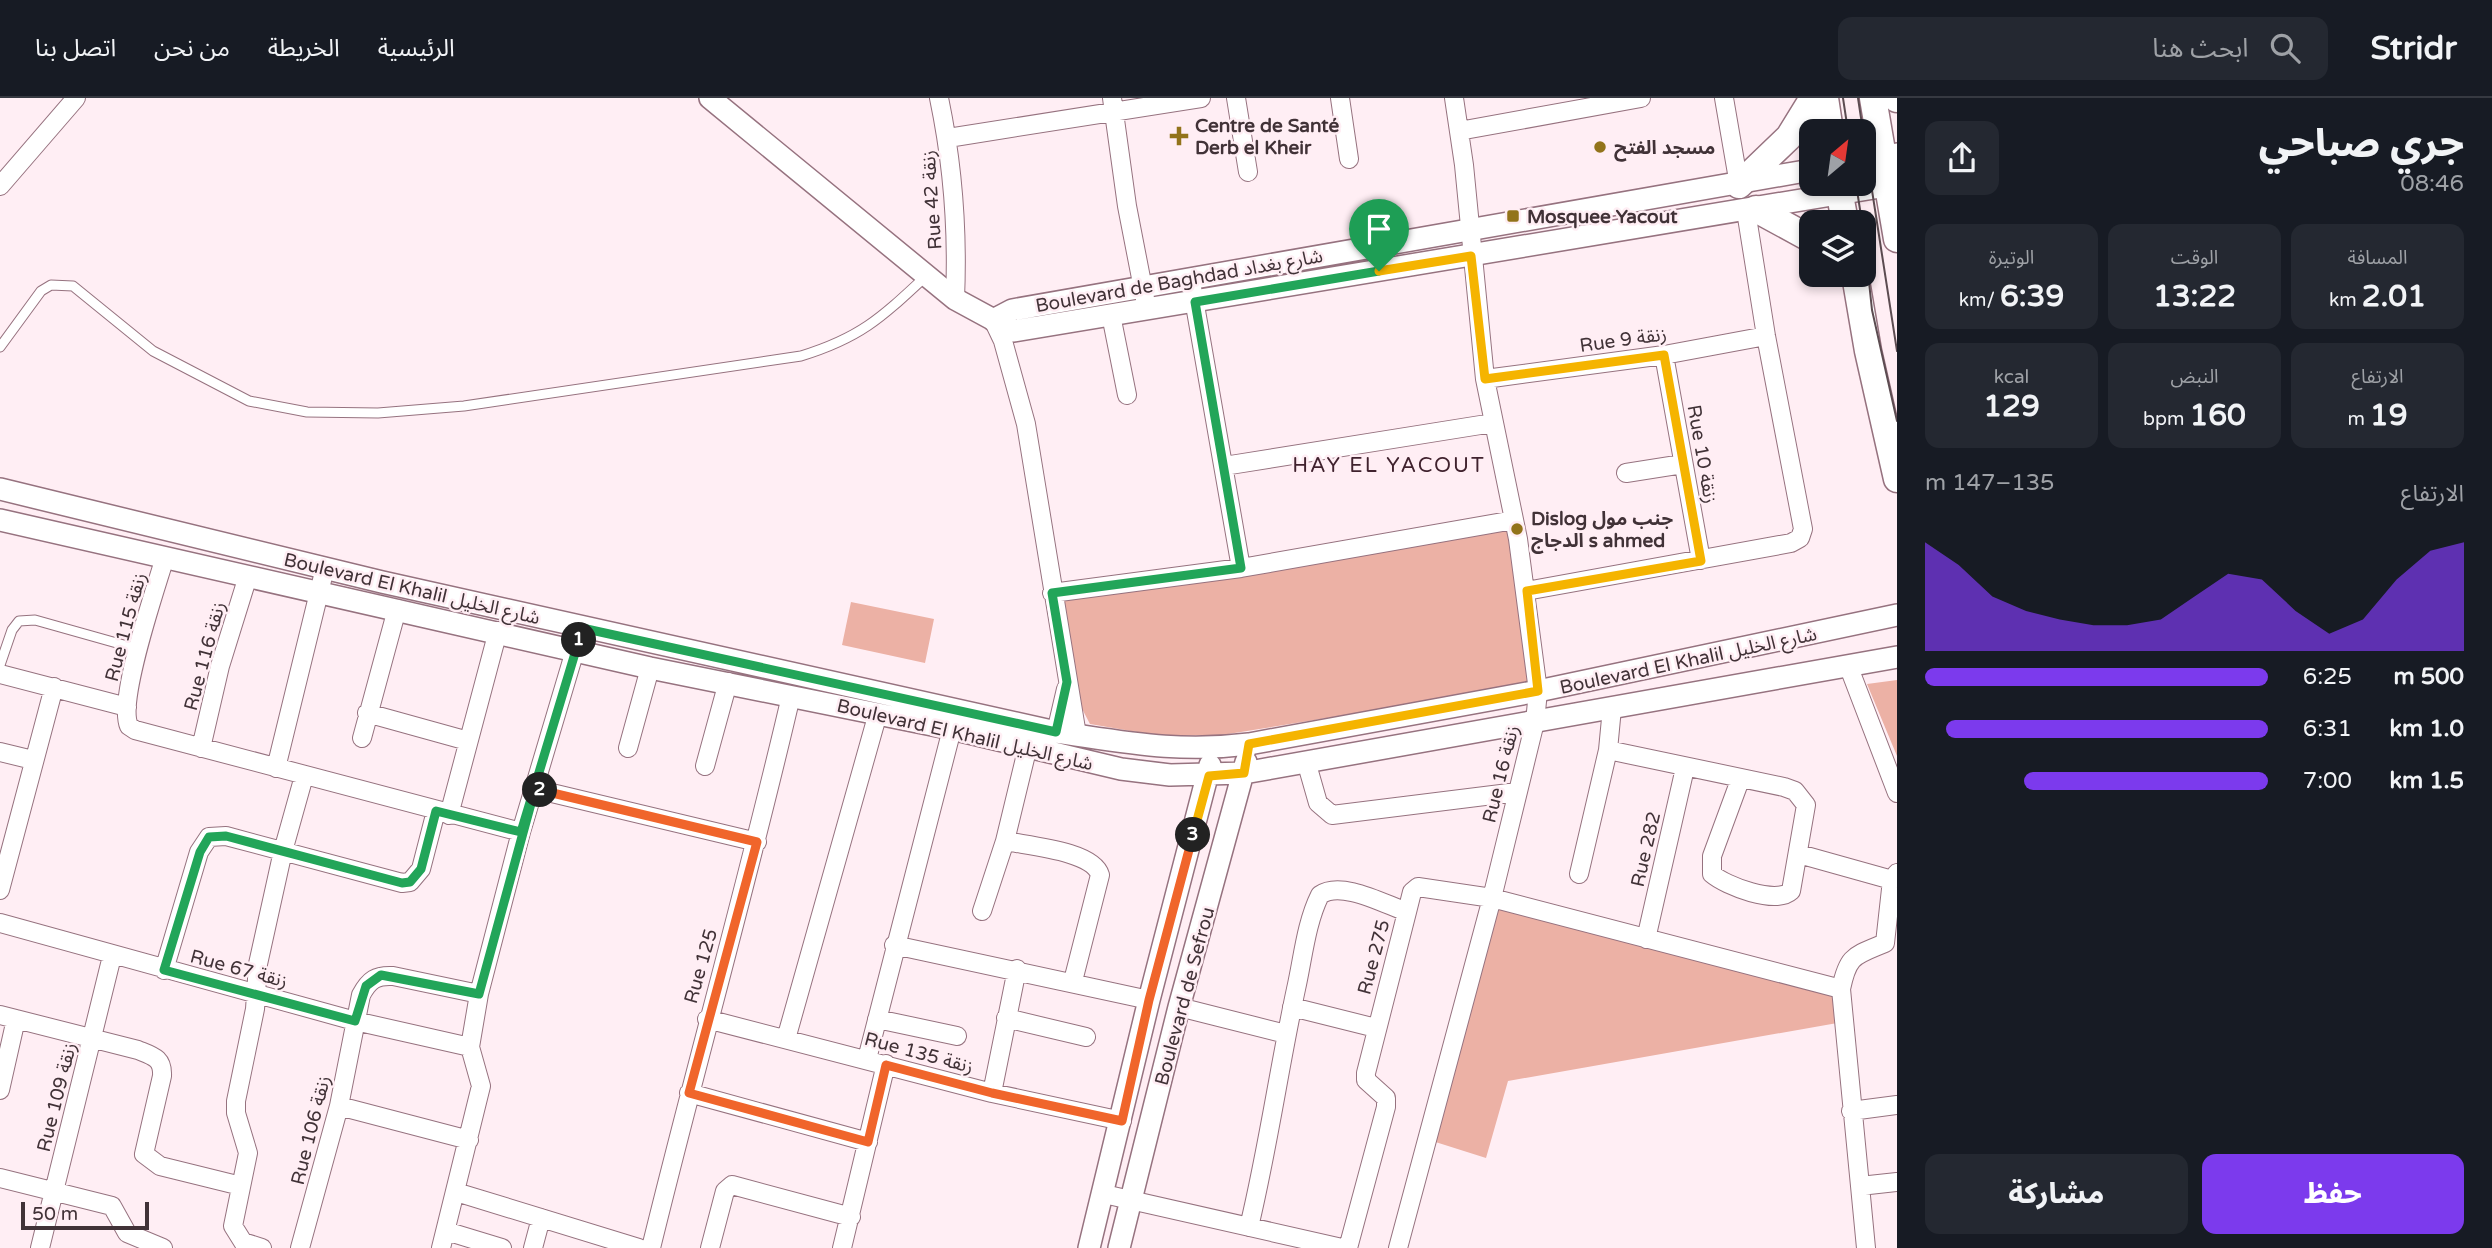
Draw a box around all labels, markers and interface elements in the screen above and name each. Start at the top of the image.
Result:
search box [1838,17,2328,80]
icon: search [2266,29,2304,67]
text: Stridr [2370,29,2457,68]
text: ابحث هنا [2152,33,2248,64]
text: اتصل بنا [35,34,116,63]
text: من نحن [154,34,230,63]
text: الخريطة [268,34,340,63]
text: الرئيسية [378,34,455,63]
place label: Centre de Santé Derb el Kheir [1195,115,1339,159]
north arrow [1799,119,1876,196]
map controls [1799,119,1876,287]
button: share [1925,121,1999,195]
text: جري صباحي [2259,121,2464,167]
marker: Centre de Santé Derb el Kheir [1169,126,1189,146]
place label: مسجد الفتح [1614,137,1715,162]
marker: مسجد الفتح [1592,139,1608,155]
street label: Rue 42 زنقة [918,149,946,250]
text: 08:46 [2400,170,2464,198]
pin [1349,199,1409,271]
place label: Mosquee Yacout [1527,206,1678,229]
marker: Mosquee Yacout [1505,208,1521,224]
icon: arrive [1360,210,1398,248]
button: layers [1799,210,1876,287]
street label: Boulevard de Baghdad شارع بغداد [1034,245,1325,319]
text: الوتيرة [1989,247,2034,269]
text: الوقت [2171,247,2218,269]
text: المسافة [2348,247,2407,269]
text: 6:39 [2000,278,2064,315]
text: 13:22 [2153,278,2236,315]
text: 2.01 [2362,278,2426,315]
text: /km [1959,289,2000,311]
text: km [2329,289,2362,311]
street label: Rue 9 زنقة [1578,323,1668,357]
text: kcal [1994,366,2029,388]
text: النبض [2170,366,2219,388]
text: الارتفاع [2351,366,2404,388]
text: 129 [1983,388,2040,425]
text: 160 [2189,397,2246,434]
text: 19 [2370,397,2408,434]
street label: Rue 10 زنقة [1683,403,1722,505]
text: bpm [2143,408,2189,430]
text: m [2347,408,2370,430]
district label: HAY EL YACOUT [1292,453,1486,478]
text: 135–147 m [1925,469,2055,497]
text: الارتفاع [2401,480,2464,508]
place label: Dislog جنب مول الدجاج s ahmed [1531,508,1673,554]
marker: Dislog جنب مول الدجاج s ahmed [1509,521,1525,537]
street label: Boulevard El Khalil شارع الخليل [281,549,542,631]
street label: Rue 115 زنقة [101,570,151,684]
street label: Rue 116 زنقة [180,599,230,713]
pin: 1 [562,622,596,658]
street label: Boulevard El Khalil شارع الخليل [1558,623,1819,701]
text: 1 [573,628,584,650]
text: 6:25 [2303,663,2352,691]
text: 500 m [2394,663,2464,691]
street label: Boulevard El Khalil شارع الخليل [834,695,1095,777]
text: 6:31 [2303,715,2352,743]
text: 1.0 km [2389,715,2464,743]
street label: Rue 16 زنقة [1478,723,1524,825]
text: 7:00 [2303,767,2352,795]
text: 1.5 km [2389,767,2464,795]
pin: 2 [522,772,558,808]
text: 2 [534,778,545,800]
street label: Rue 282 [1627,809,1665,889]
pin: 3 [1176,818,1210,852]
text: 3 [1187,823,1198,845]
street label: Boulevard de Sefrou [1151,905,1219,1088]
street label: Rue 275 [1353,917,1395,997]
street label: Rue 125 [680,926,722,1006]
street label: Rue 67 زنقة [188,945,290,993]
street label: Rue 135 زنقة [862,1028,976,1078]
street label: Rue 109 زنقة [33,1040,81,1154]
street label: Rue 106 زنقة [287,1073,335,1187]
button: مشاركة [1925,1154,2188,1234]
button: حفظ [2202,1154,2464,1234]
scale bar [21,1199,149,1231]
text: 50 m [32,1203,78,1225]

